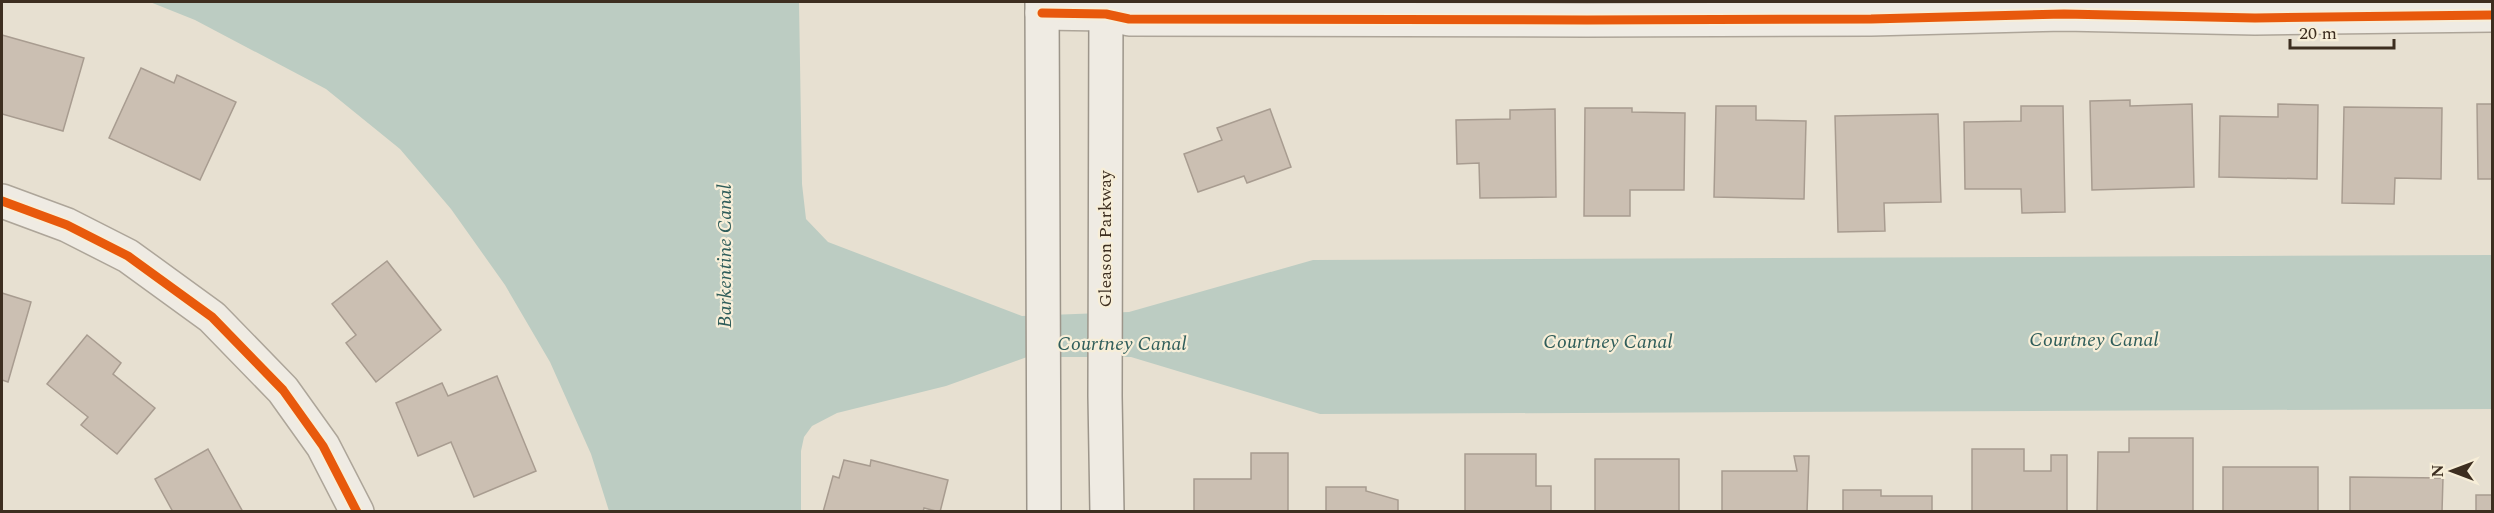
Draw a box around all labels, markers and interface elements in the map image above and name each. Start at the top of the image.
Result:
scale bar [2290,12,2394,50]
text: 20 m [2299,20,2337,47]
street label: Gleason Parkway [1092,169,1119,308]
water label: Barkentine Canal [710,184,740,328]
water label: Courtney Canal [2029,325,2159,355]
water label: Courtney Canal [1543,327,1673,357]
water label: Courtney Canal [1057,329,1187,359]
north arrow [2422,441,2482,501]
text: N [2426,464,2450,478]

